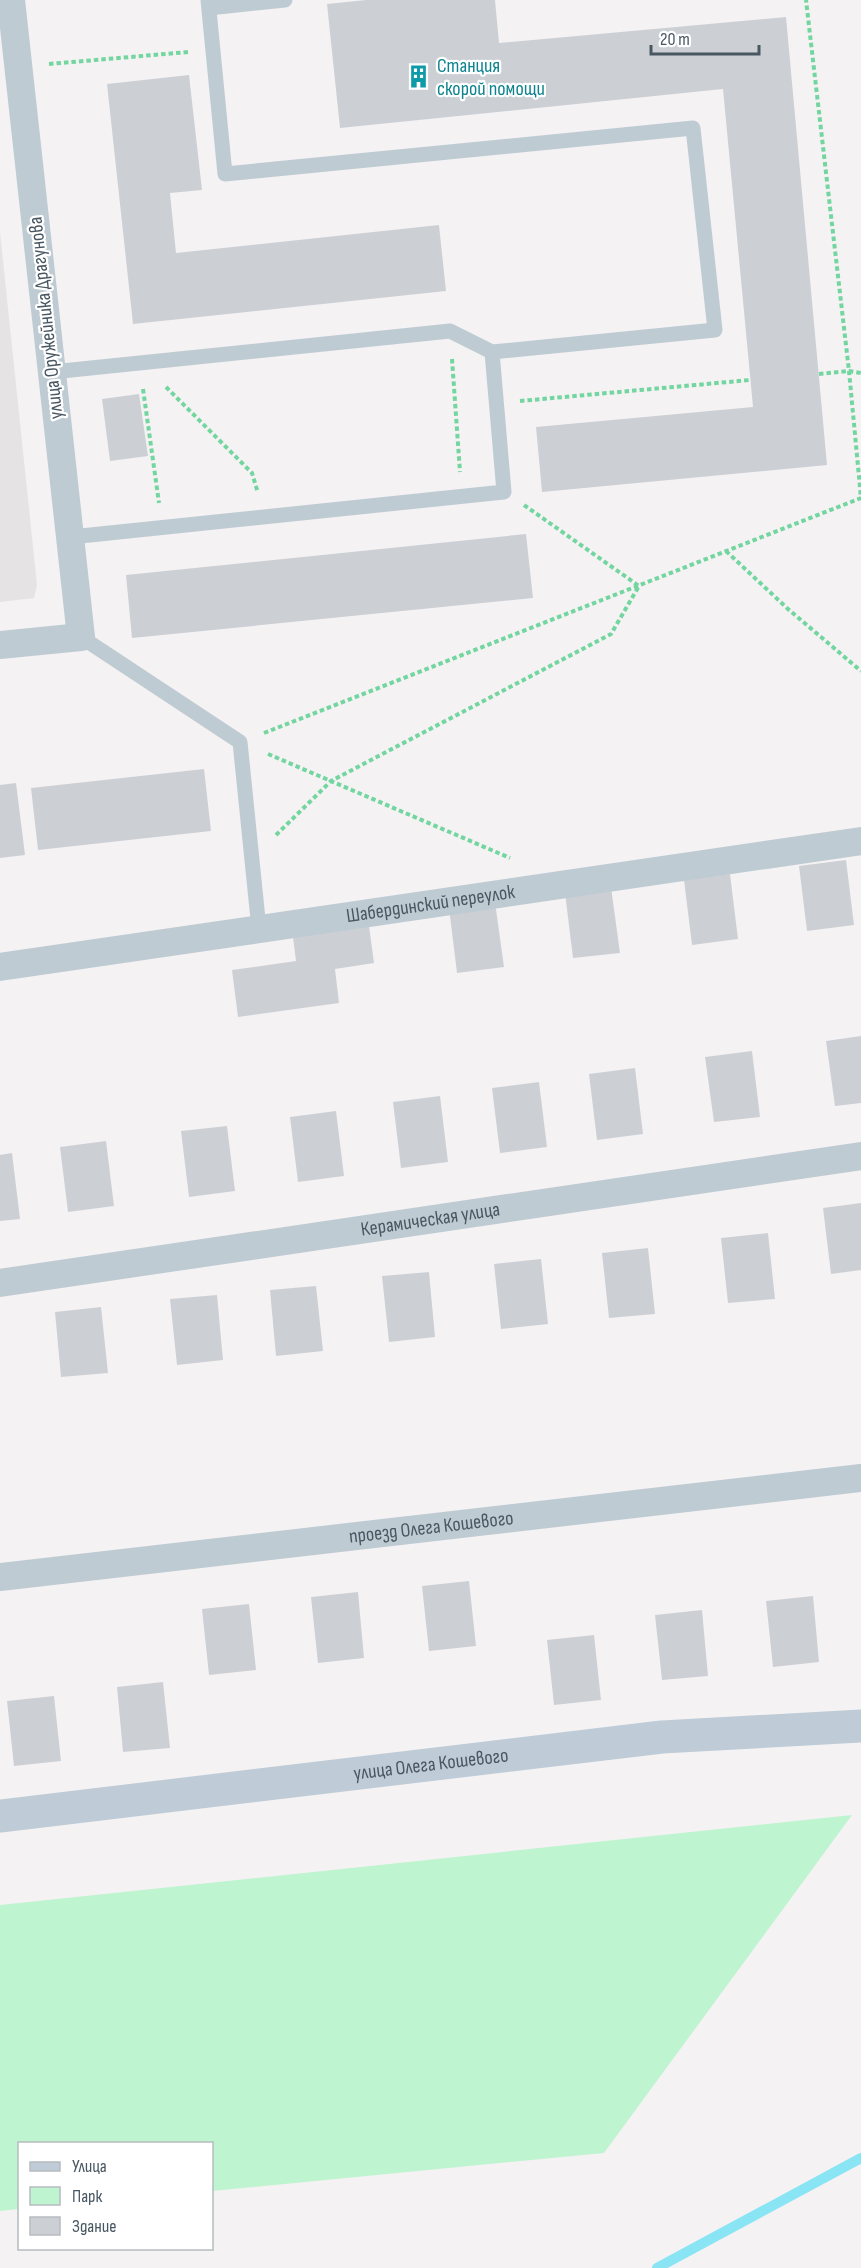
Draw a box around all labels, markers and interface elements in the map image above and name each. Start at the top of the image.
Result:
scale bar [651,18,759,56]
text: 20 m [660,29,690,50]
place label: Станция скорой помощи [437,54,545,101]
building icon: Станция скорой помощи [406,64,432,90]
street label: улица Оружейника Драгунова [23,216,69,420]
street label: Шабердинский переулок [345,880,517,928]
street label: Керамическая улица [359,1197,502,1242]
street label: проезд Олега Кошевого [348,1506,515,1549]
street label: улица Олега Кошевого [352,1743,510,1786]
legend [18,2142,213,2250]
text: Улица [72,2156,107,2177]
text: Парк [72,2186,103,2207]
text: Здание [72,2216,117,2237]

